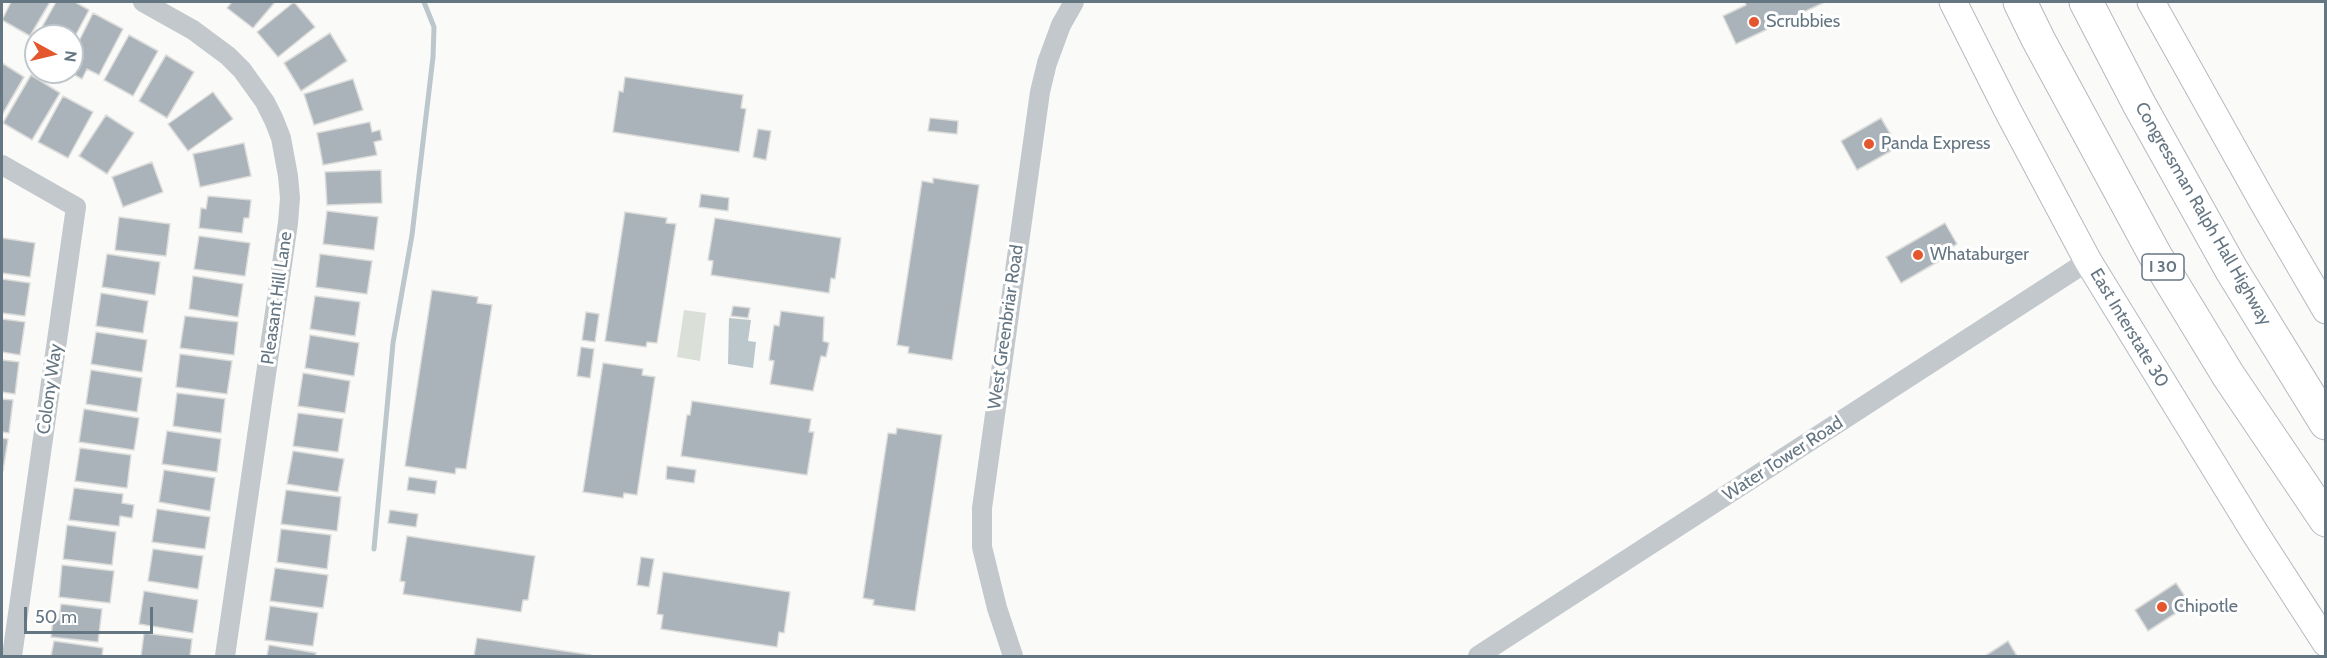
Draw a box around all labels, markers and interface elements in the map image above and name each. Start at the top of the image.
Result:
place label: Scrubbies [1766,11,1840,33]
marker: Scrubbies [1747,15,1761,29]
north arrow [24,24,84,84]
text: N [60,49,81,63]
street label: Congressman Ralph Hall Highway [2130,98,2276,330]
place label: Panda Express [1881,133,1991,155]
marker: Panda Express [1862,137,1876,151]
street label: Pleasant Hill Lane [257,230,297,366]
street label: West Greenbriar Road [984,243,1028,411]
place label: Whataburger [1930,244,2029,266]
marker: Whataburger [1911,248,1925,262]
road number: I 30 [2142,254,2184,280]
street label: East Interstate 30 [2085,265,2173,391]
street label: Colony Way [33,342,67,436]
street label: Water Tower Road [1719,412,1847,506]
scale bar [27,595,156,633]
place label: Chipotle [2174,596,2238,618]
marker: Chipotle [2155,600,2169,614]
text: 50 m [35,606,77,628]

